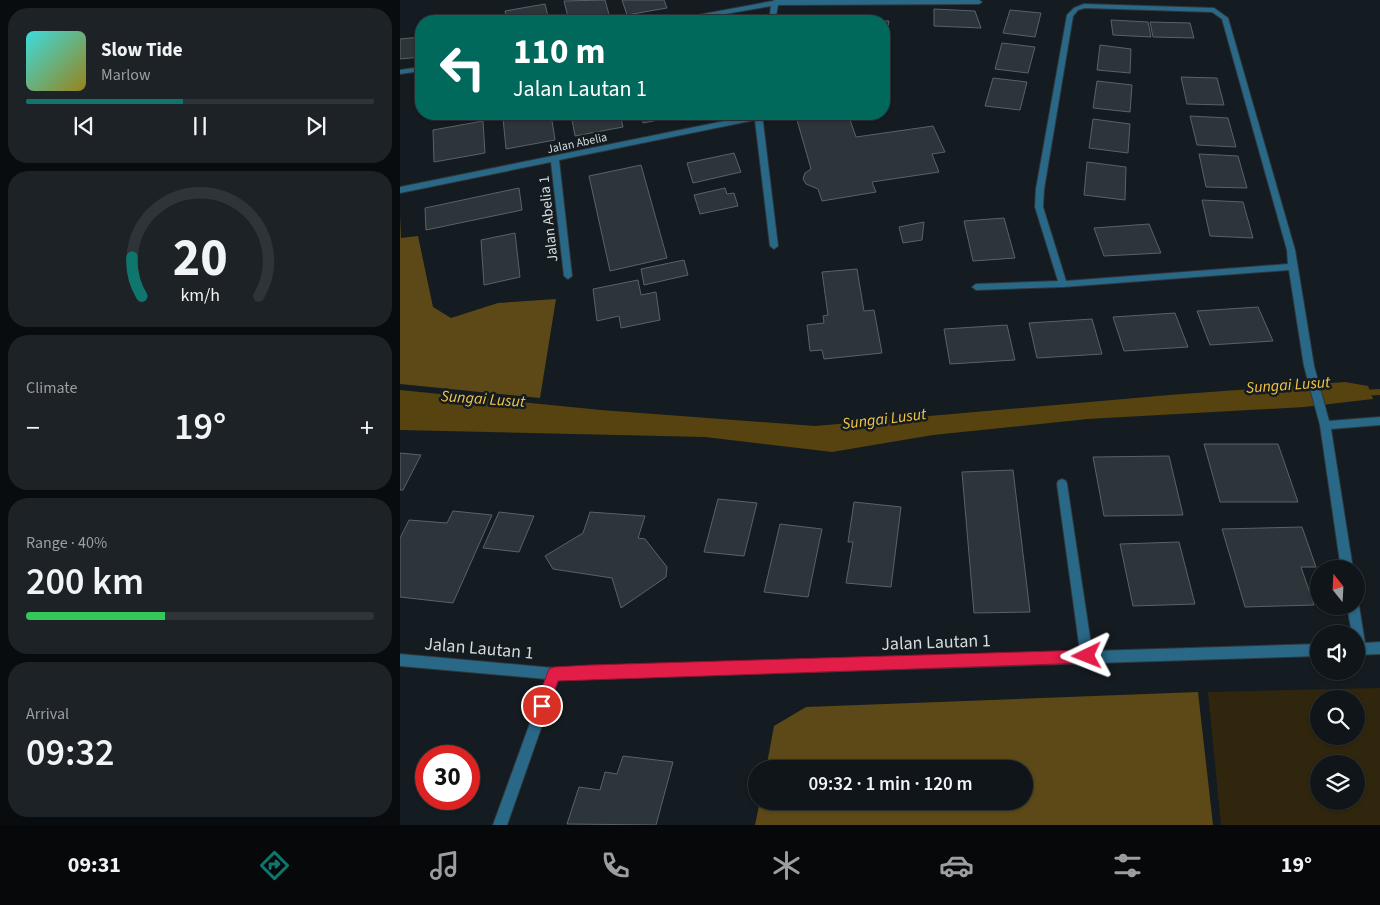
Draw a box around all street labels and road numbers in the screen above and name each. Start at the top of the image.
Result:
street label: Jalan Abelia [545,129,609,158]
street label: Jalan Abelia 1 [534,175,563,263]
street label: Jalan Lautan 1 [881,628,991,657]
street label: Jalan Lautan 1 [423,631,535,666]

